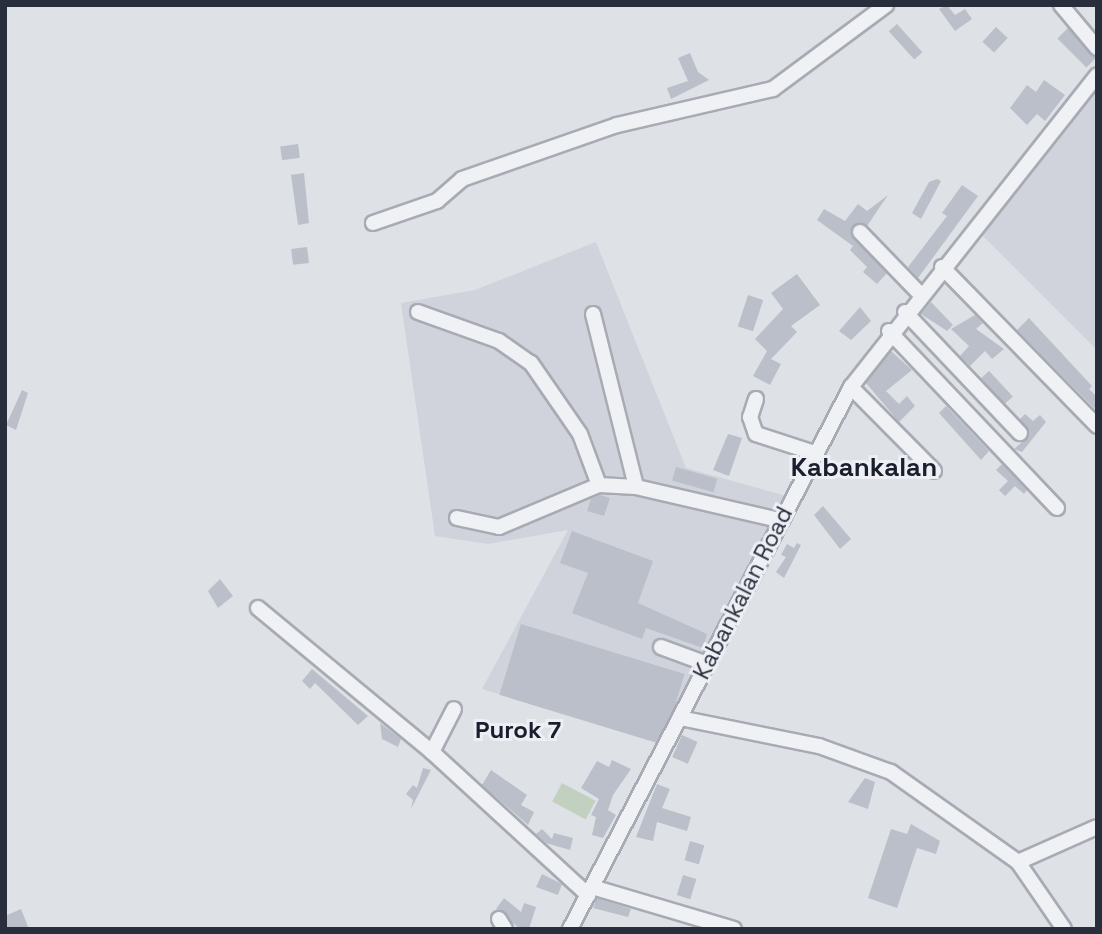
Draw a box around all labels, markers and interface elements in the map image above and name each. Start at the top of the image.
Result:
district label: Kabankalan [791,452,937,484]
street label: Kabankalan Road [688,502,798,684]
district label: Purok 7 [475,716,561,744]

